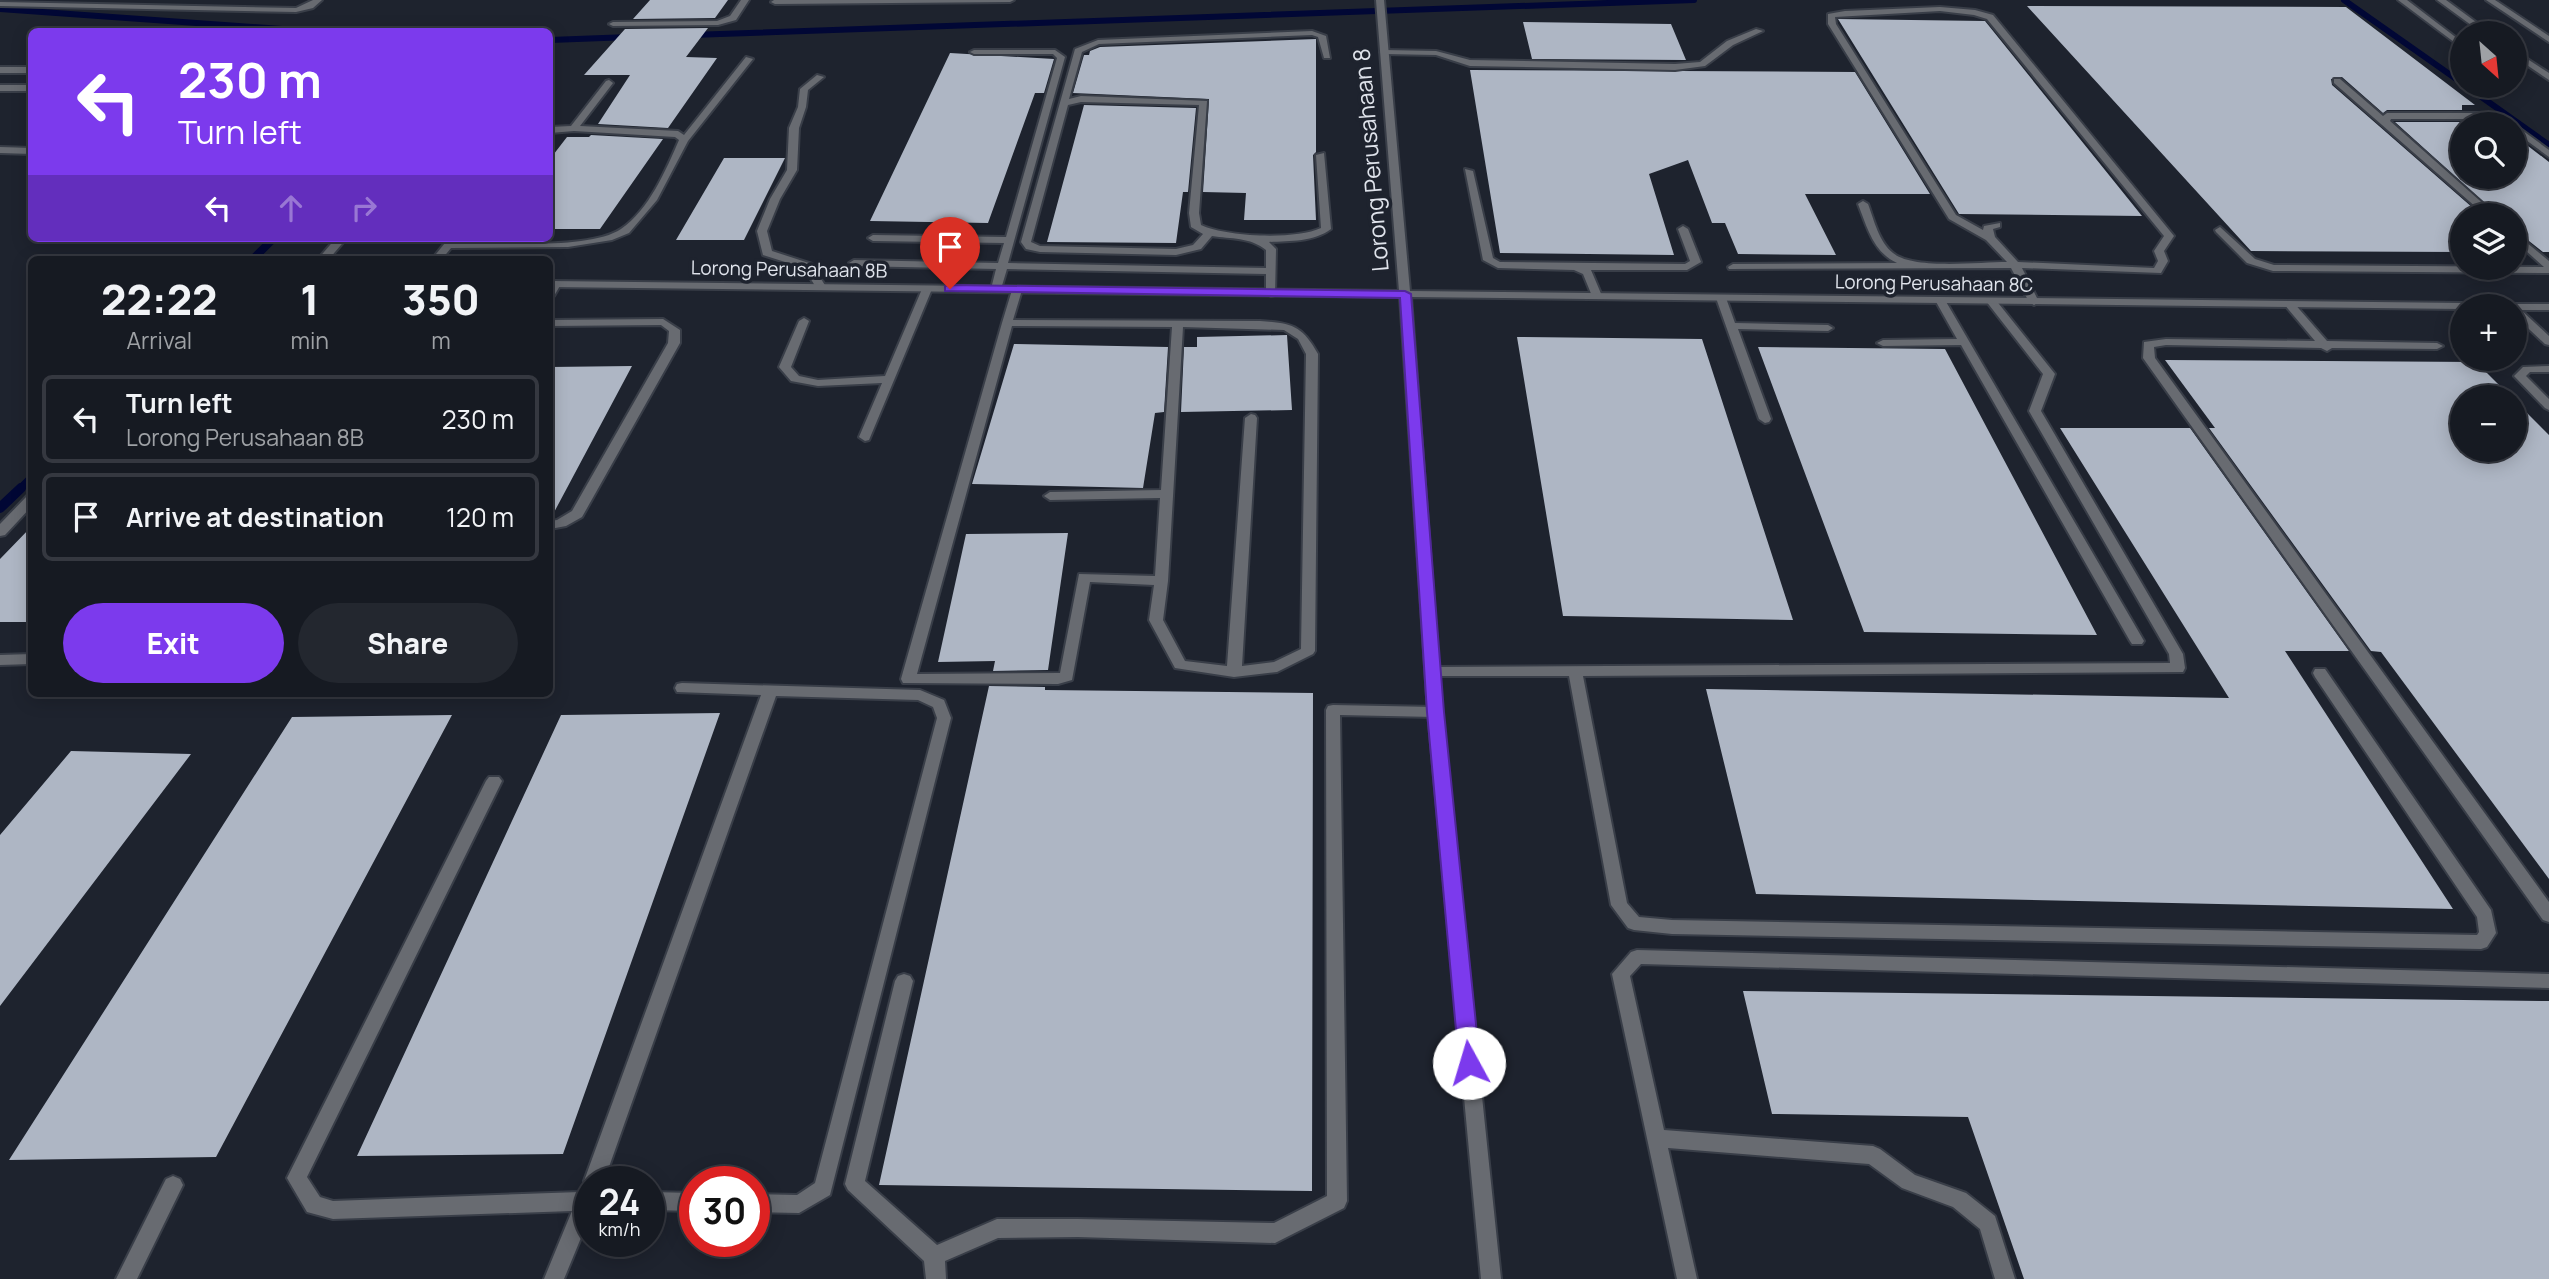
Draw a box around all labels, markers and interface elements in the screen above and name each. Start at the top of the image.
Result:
north arrow [2450,21,2527,98]
map controls [2450,21,2527,462]
text: 230 m [178,46,322,113]
street label: Lorong Perusahaan 8 [1344,47,1396,273]
icon: left [63,56,154,147]
text: Turn left [178,110,302,154]
button: search [2450,112,2527,189]
icon: left [199,189,237,227]
icon: ahead [272,189,310,227]
icon: right [345,189,383,227]
button: layers [2450,203,2527,280]
pin [920,217,980,289]
icon: arrive [931,228,969,266]
street label: Lorong Perusahaan 8B [691,254,888,284]
street label: Lorong Perusahaan 8C [1835,268,2033,298]
text: 22:22 [101,270,217,328]
text: 1 [300,270,319,328]
text: 350 [402,270,480,328]
button: + [2450,294,2527,371]
text: Arrival [126,324,192,356]
text: min [291,324,329,356]
text: m [431,324,451,356]
text: Turn left [126,385,233,421]
button: − [2450,385,2527,462]
icon: left [67,400,105,438]
text: 230 m [442,401,514,437]
text: Lorong Perusahaan 8B [126,421,364,453]
icon: arrive [67,498,105,536]
text: Arrive at destination [126,499,384,535]
text: 120 m [446,499,514,535]
button: Exit [63,603,284,683]
button: Share [298,603,518,683]
position arrow [1432,1026,1506,1100]
speed limit sign: 30 [679,1166,770,1257]
text: 24 [599,1178,640,1226]
text: km/h [599,1217,640,1241]

